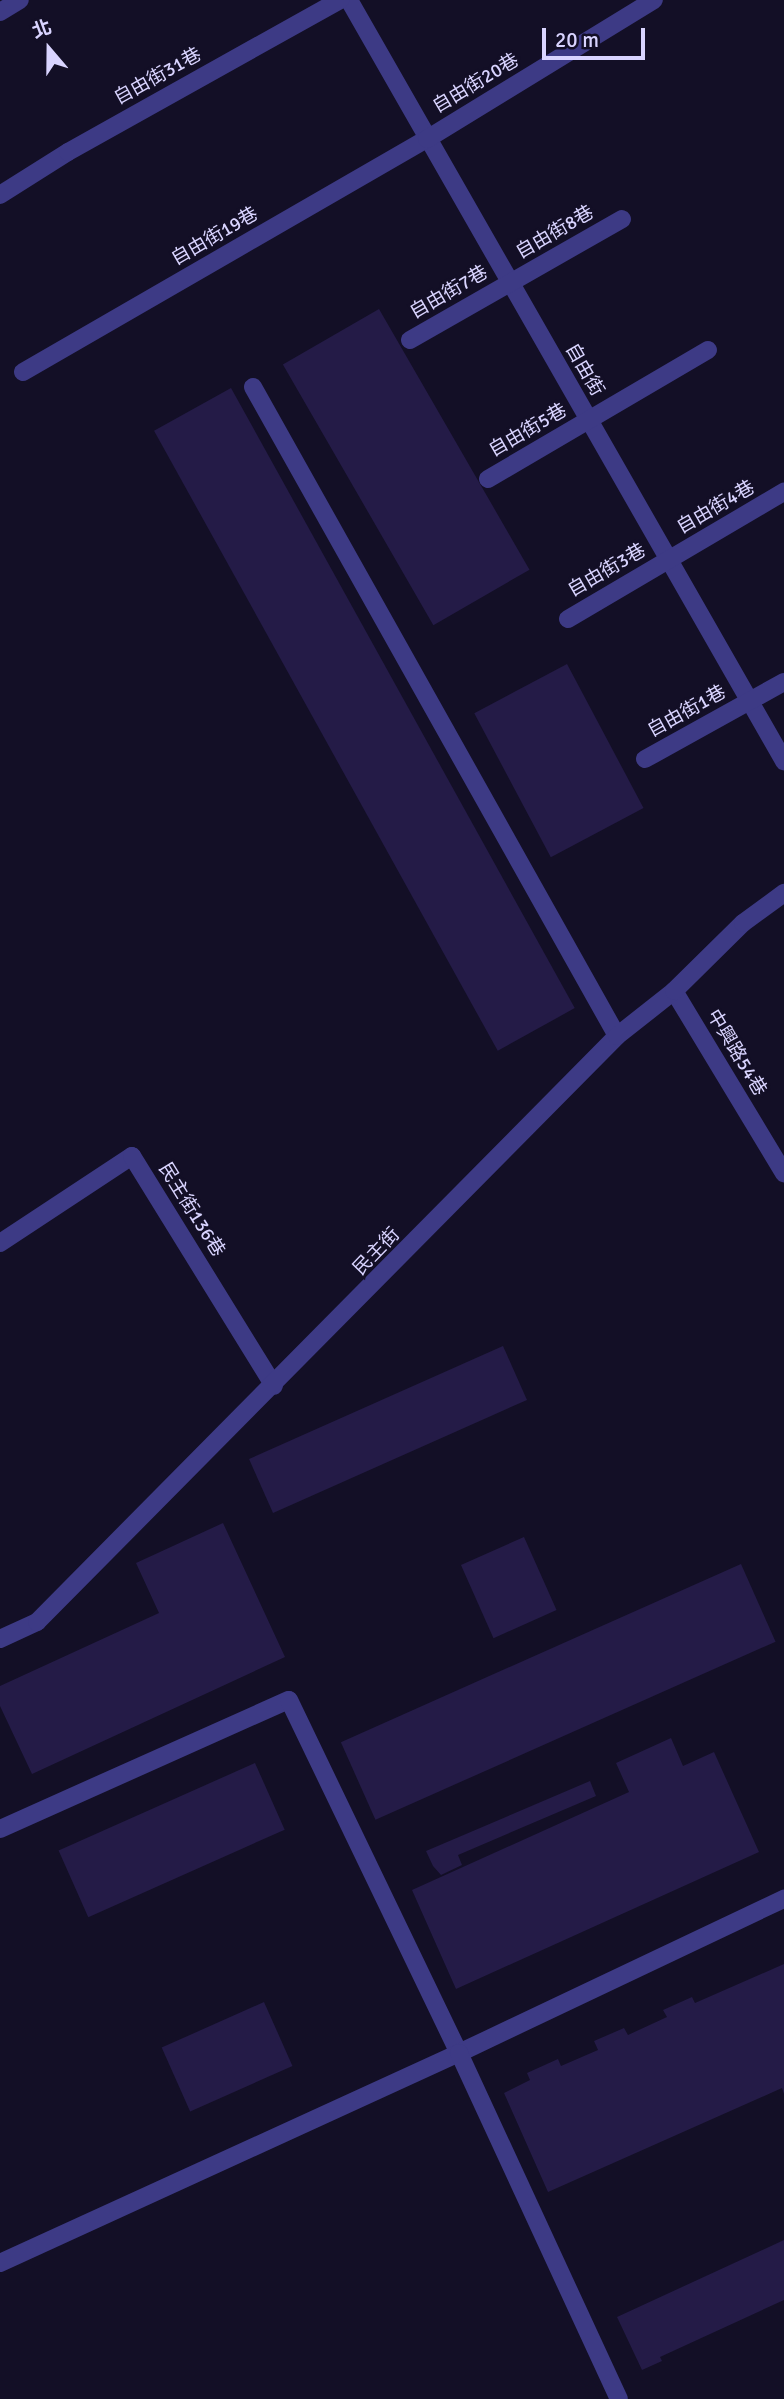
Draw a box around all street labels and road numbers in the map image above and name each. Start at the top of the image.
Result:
street label: 自由街31巷 [110,44,206,110]
street label: 自由街20巷 [429,49,523,119]
street label: 自由街8巷 [512,202,598,264]
street label: 自由街19巷 [168,203,262,271]
street label: 自由街7巷 [406,262,492,324]
street label: 自由街 [560,340,608,400]
street label: 自由街5巷 [485,400,571,462]
street label: 自由街4巷 [673,477,759,539]
street label: 自由街3巷 [564,540,650,602]
street label: 自由街1巷 [644,681,730,743]
street label: 中興路54巷 [701,1006,771,1100]
street label: 民主街136巷 [153,1159,229,1261]
street label: 民主街 [349,1224,405,1280]

